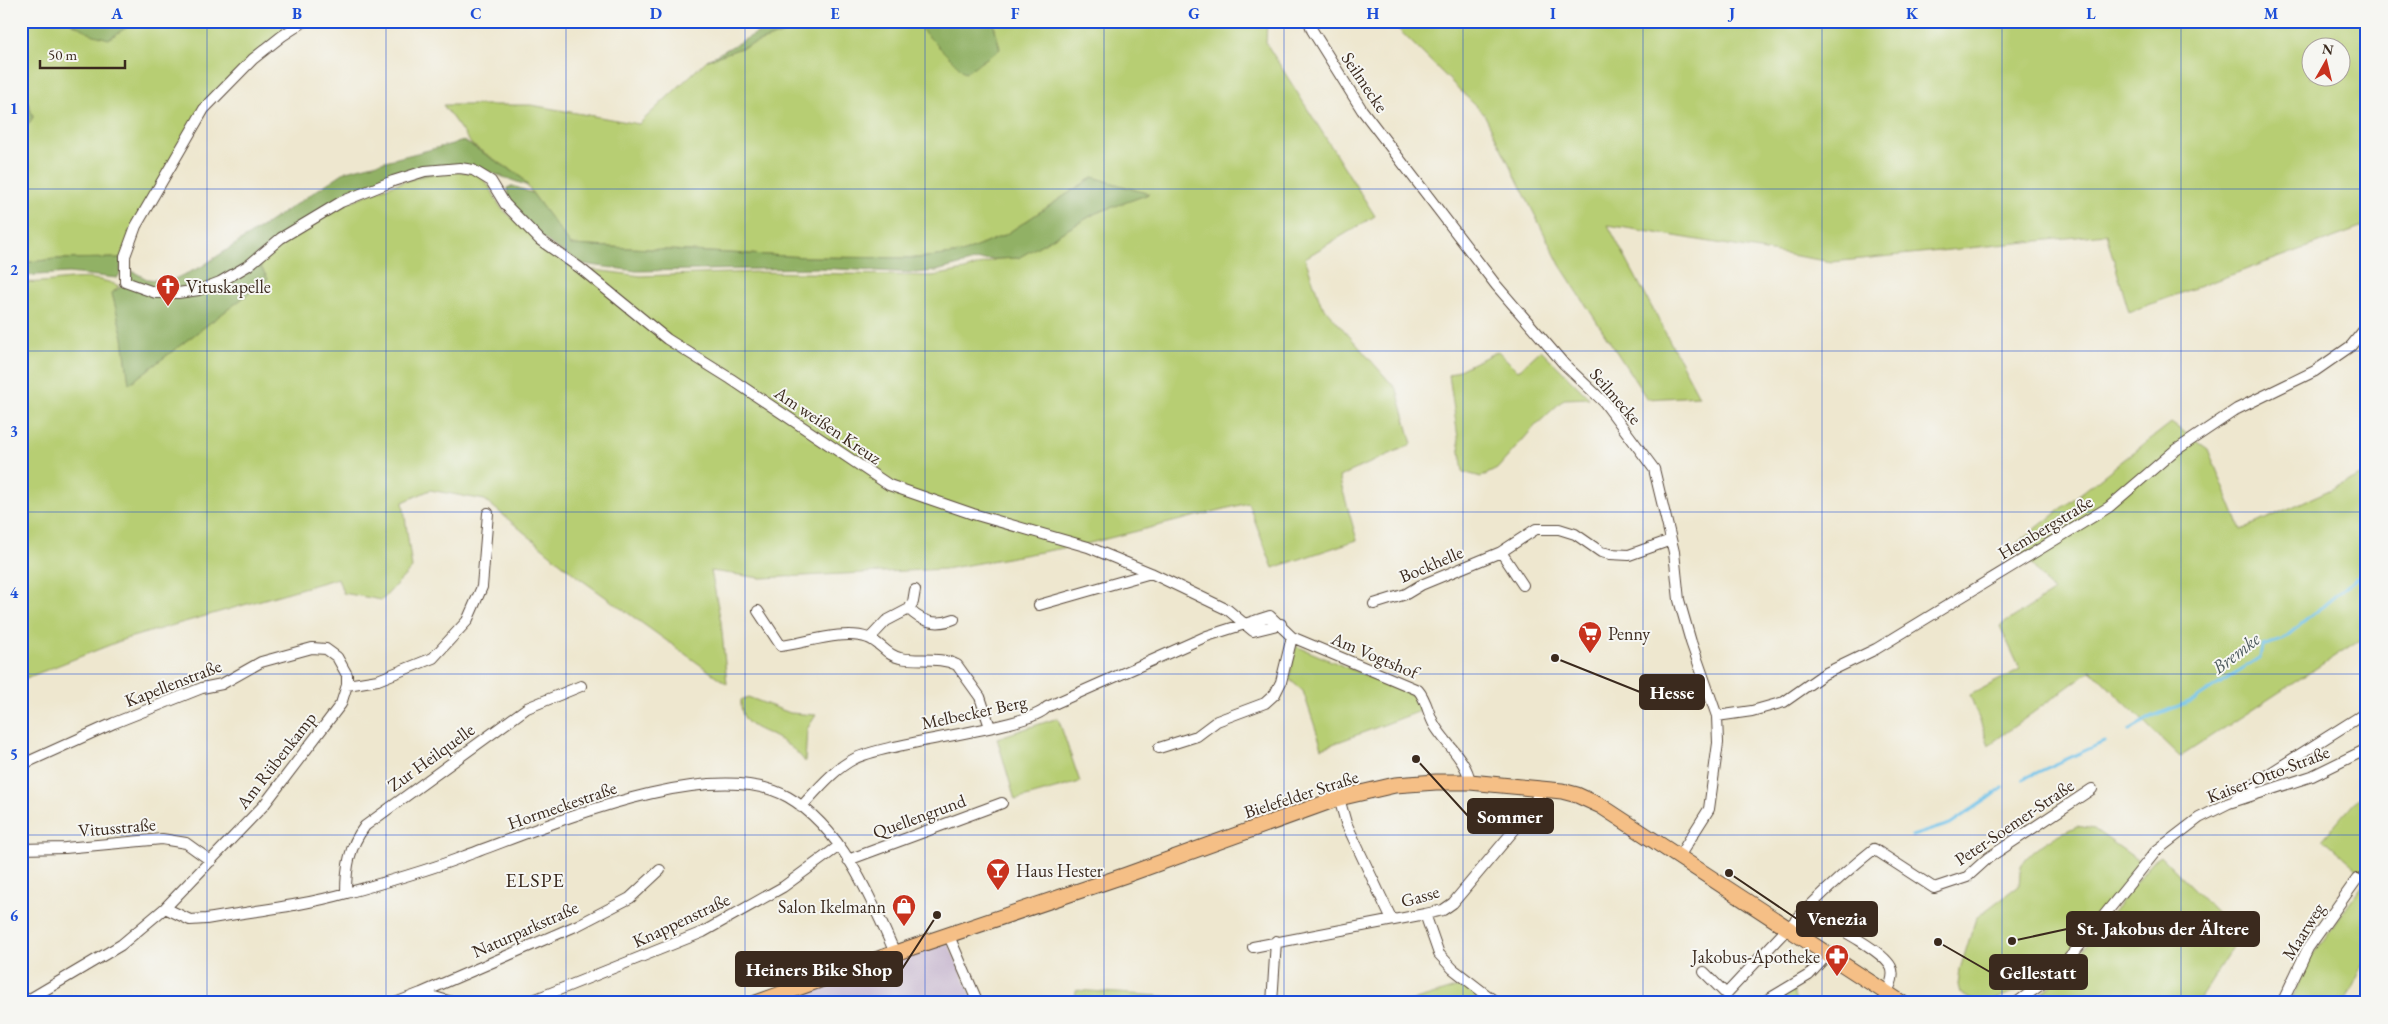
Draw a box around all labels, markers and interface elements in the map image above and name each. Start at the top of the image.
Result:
text: A [110,3,123,24]
text: B [292,3,302,24]
text: C [470,3,482,24]
text: D [650,3,662,24]
text: E [830,3,840,24]
text: F [1011,3,1020,24]
text: G [1188,3,1200,24]
text: H [1367,3,1380,24]
text: I [1550,3,1556,24]
text: J [1727,3,1735,24]
text: K [1906,3,1919,24]
text: L [2086,3,2096,24]
text: M [2264,3,2279,24]
scale bar [40,38,125,70]
north arrow [2300,38,2350,88]
text: N [2321,39,2335,59]
text: 50 m [48,45,77,64]
street label: Seilmecke [1337,47,1393,117]
text: 1 [10,98,18,119]
text: 2 [10,259,19,280]
church icon: Vituskapelle [155,273,181,307]
place label: Vituskapelle [186,275,271,298]
street label: Seilmecke [1585,363,1647,429]
street label: Am weißen Kreuz [769,380,886,469]
text: 3 [10,421,18,442]
street label: Hembergstraße [1993,490,2097,564]
street label: Bockhelle [1396,540,1466,588]
text: 4 [10,582,19,603]
supermarket icon: Penny [1577,620,1603,654]
place label: Penny [1608,622,1650,645]
street label: Am Vogtshof [1327,626,1424,685]
water label: Bremke [2206,626,2265,680]
street label: Kapellenstraße [121,654,225,712]
callout: Hesse [1640,675,1704,709]
text: Hesse [1650,680,1694,705]
street label: Melbecker Berg [919,690,1029,734]
street label: Am Rübenkamp [230,707,321,814]
street label: Zur Heilquelle [383,718,479,796]
street label: Kaiser-Otto-Straße [2203,740,2333,808]
text: 5 [10,744,18,765]
street label: Bielefelder Straße [1241,765,1361,823]
street label: Peter-Soemer-Straße [1950,774,2078,870]
street label: Hormeckestraße [504,776,620,834]
street label: Quellengrund [869,788,970,843]
callout: Sommer [1468,799,1553,833]
text: Sommer [1477,804,1543,829]
street label: Vitusstraße [77,812,157,842]
bar icon: Haus Hester [985,857,1011,891]
place label: Haus Hester [1016,859,1103,882]
district label: ELSPE [505,867,565,893]
street label: Gasse [1398,880,1442,912]
street label: Knappenstraße [629,887,733,953]
shop icon: Salon Ikelmann [891,893,917,927]
street label: Naturparkstraße [468,895,582,963]
place label: Salon Ikelmann [778,895,886,918]
street label: Maarweg [2277,898,2330,964]
callout: Venezia [1797,902,1877,936]
text: 6 [10,905,19,926]
text: Venezia [1807,906,1868,931]
callout: St. Jakobus der Ältere [2067,912,2259,946]
text: St. Jakobus der Ältere [2077,916,2249,941]
pharmacy icon: Jakobus-Apotheke [1824,943,1850,977]
place label: Jakobus-Apotheke [1690,945,1820,968]
callout: Heiners Bike Shop [736,952,902,986]
callout: Gellestatt [1990,955,2087,989]
text: Heiners Bike Shop [746,957,893,982]
text: Gellestatt [2000,960,2076,985]

